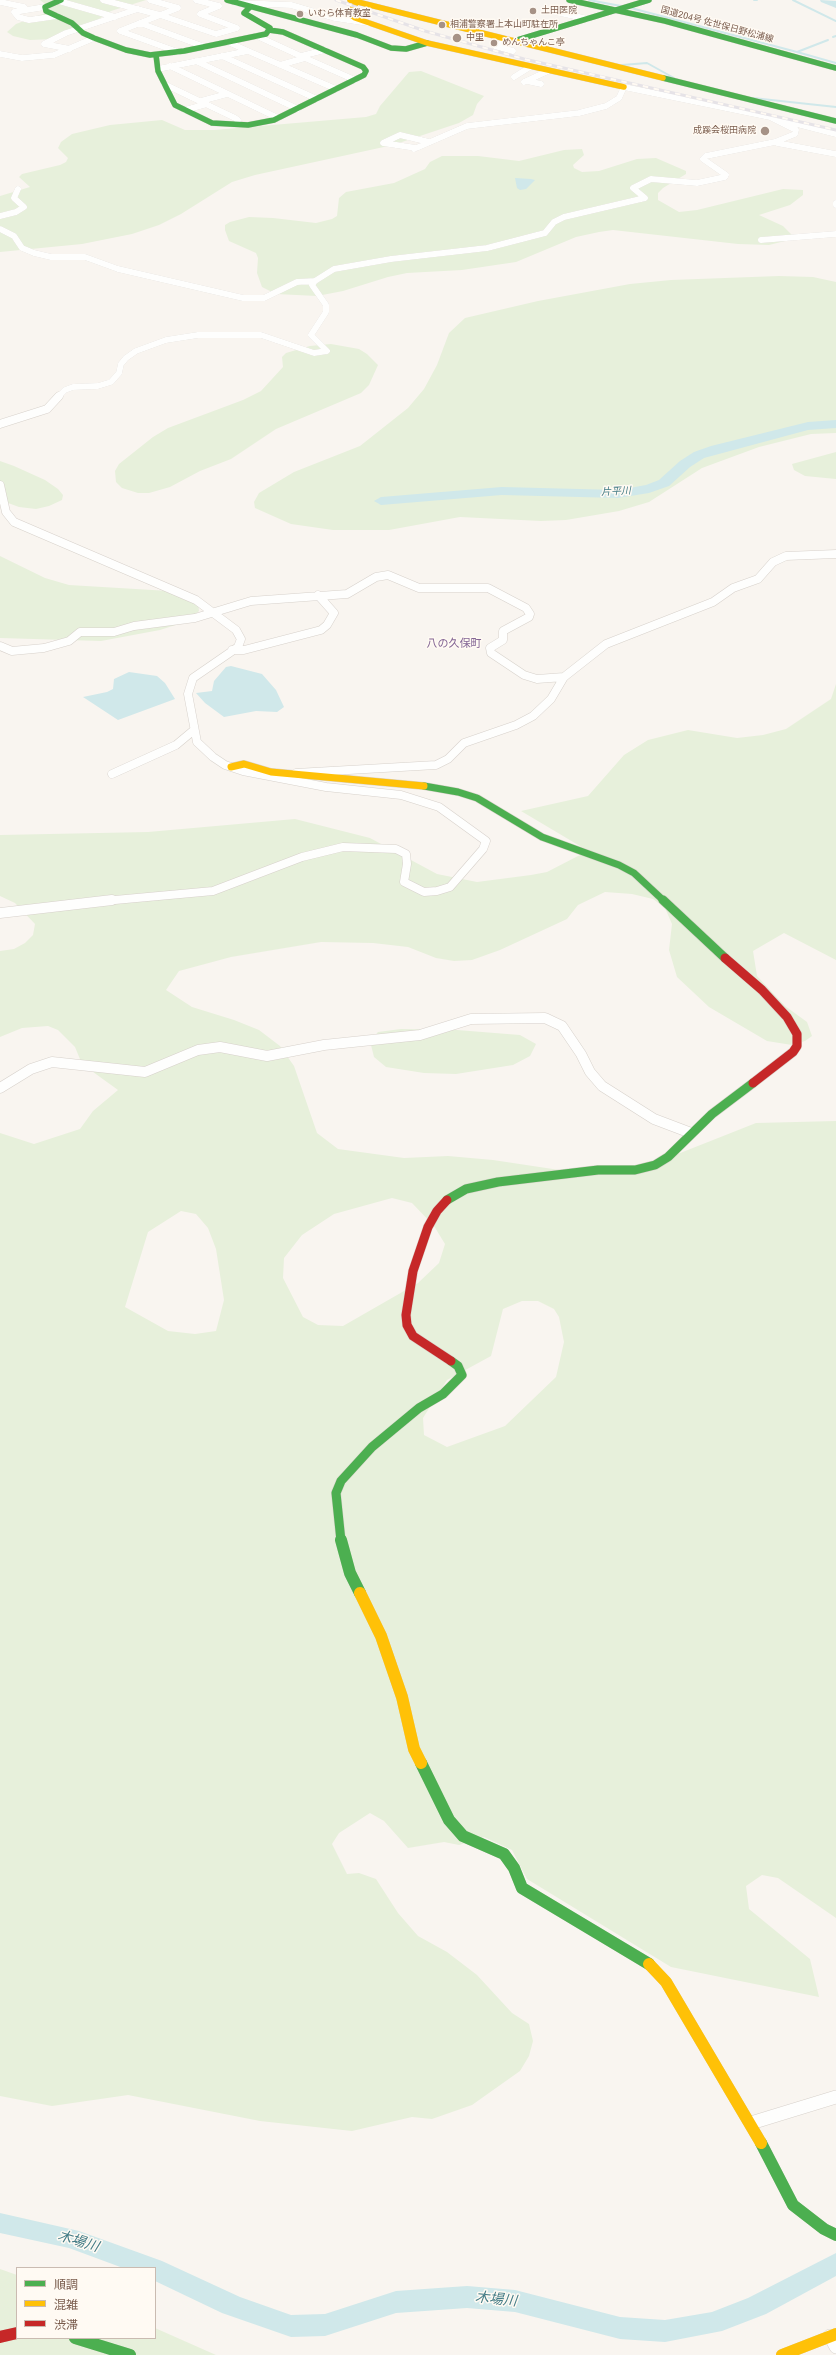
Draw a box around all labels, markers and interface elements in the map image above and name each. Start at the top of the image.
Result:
street label: 国道204号 佐世保日野松浦線 [659,5,775,45]
marker: 土田医院 [528,6,538,16]
place label: 土田医院 [541,6,577,16]
marker: いむら体育教室 [295,9,305,19]
place label: いむら体育教室 [308,9,371,19]
marker: 相浦警察署上本山町駐在所 [437,20,447,30]
place label: 相浦警察署上本山町駐在所 [450,20,558,30]
marker: 中里 [451,32,463,44]
place label: 中里 [466,33,484,43]
marker: めんちゃんこ亭 [489,38,499,48]
place label: めんちゃんこ亭 [502,38,565,48]
marker: 成蹊会桜田病院 [759,125,771,137]
place label: 成蹊会桜田病院 [693,126,756,136]
water label: 片平川 [601,485,631,499]
district label: 八の久保町 [427,637,481,651]
water label: 木場川 [55,2228,101,2256]
legend [16,2267,156,2339]
text: 順調 [54,2278,78,2292]
water label: 木場川 [474,2289,518,2311]
text: 混雑 [54,2298,78,2312]
text: 渋滞 [54,2318,78,2332]

